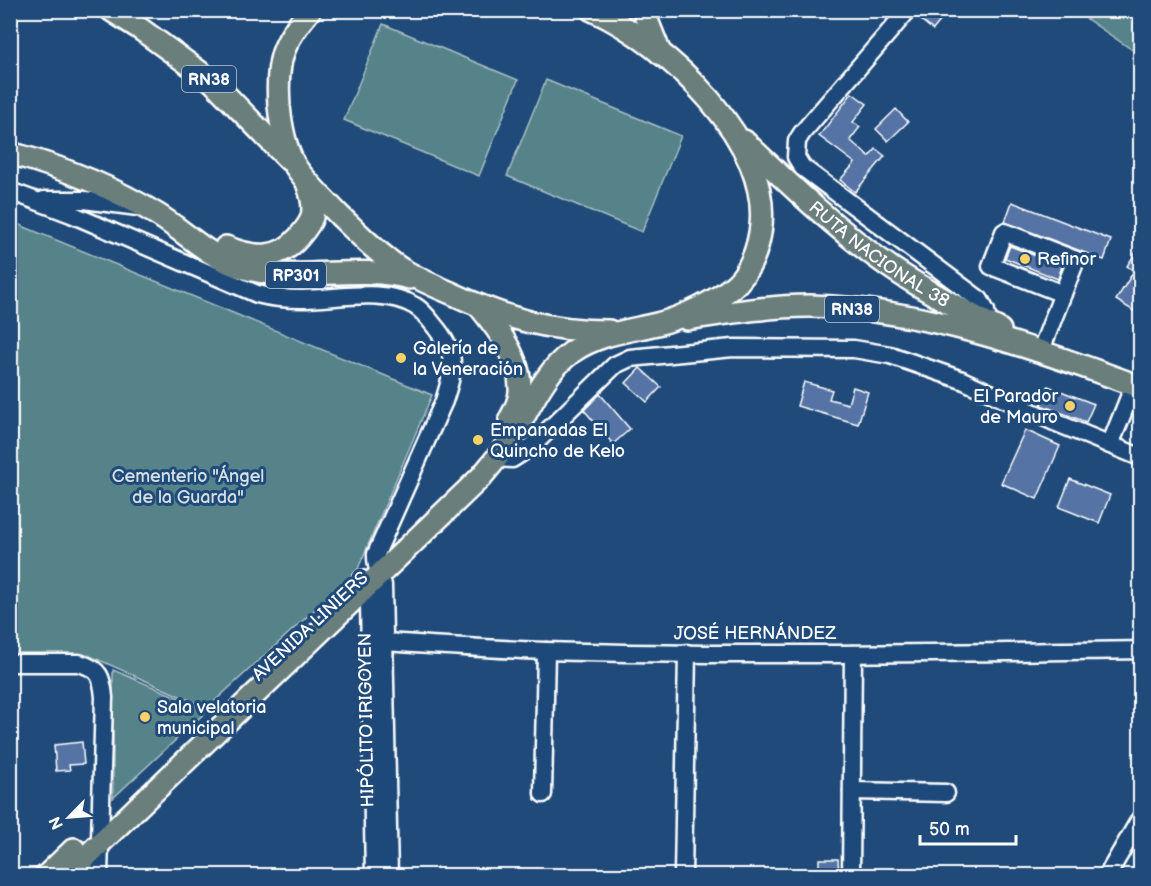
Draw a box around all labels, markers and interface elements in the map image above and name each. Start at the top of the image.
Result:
road number: RN38 [182,66,236,92]
street label: RUTA NACIONAL 38 [805,197,953,312]
place label: Refinor [1037,249,1097,270]
marker: Refinor [1018,252,1032,266]
road number: RP301 [266,262,326,288]
road number: RN38 [825,296,879,322]
place label: Galería de la Veneración [413,338,523,380]
marker: Galería de la Veneración [394,351,408,365]
place label: El Parador de Mauro [973,386,1058,428]
marker: El Parador de Mauro [1063,399,1077,413]
place label: Empanadas El Quincho de Kelo [490,420,625,462]
marker: Empanadas El Quincho de Kelo [471,433,485,447]
park label: Cementerio "Ángel de la Guarda" [112,464,264,508]
street label: AVENIDA LINIERS [248,567,373,685]
street label: JOSÉ HERNÁNDEZ [674,621,836,644]
street label: HIPÓLITO IRIGOYEN [352,633,379,807]
place label: Sala velatoria municipal [157,697,266,739]
marker: Sala velatoria municipal [138,710,152,724]
north arrow [39,787,99,847]
scale bar [920,808,1016,846]
text: N [46,813,68,832]
text: 50 m [929,819,970,840]

